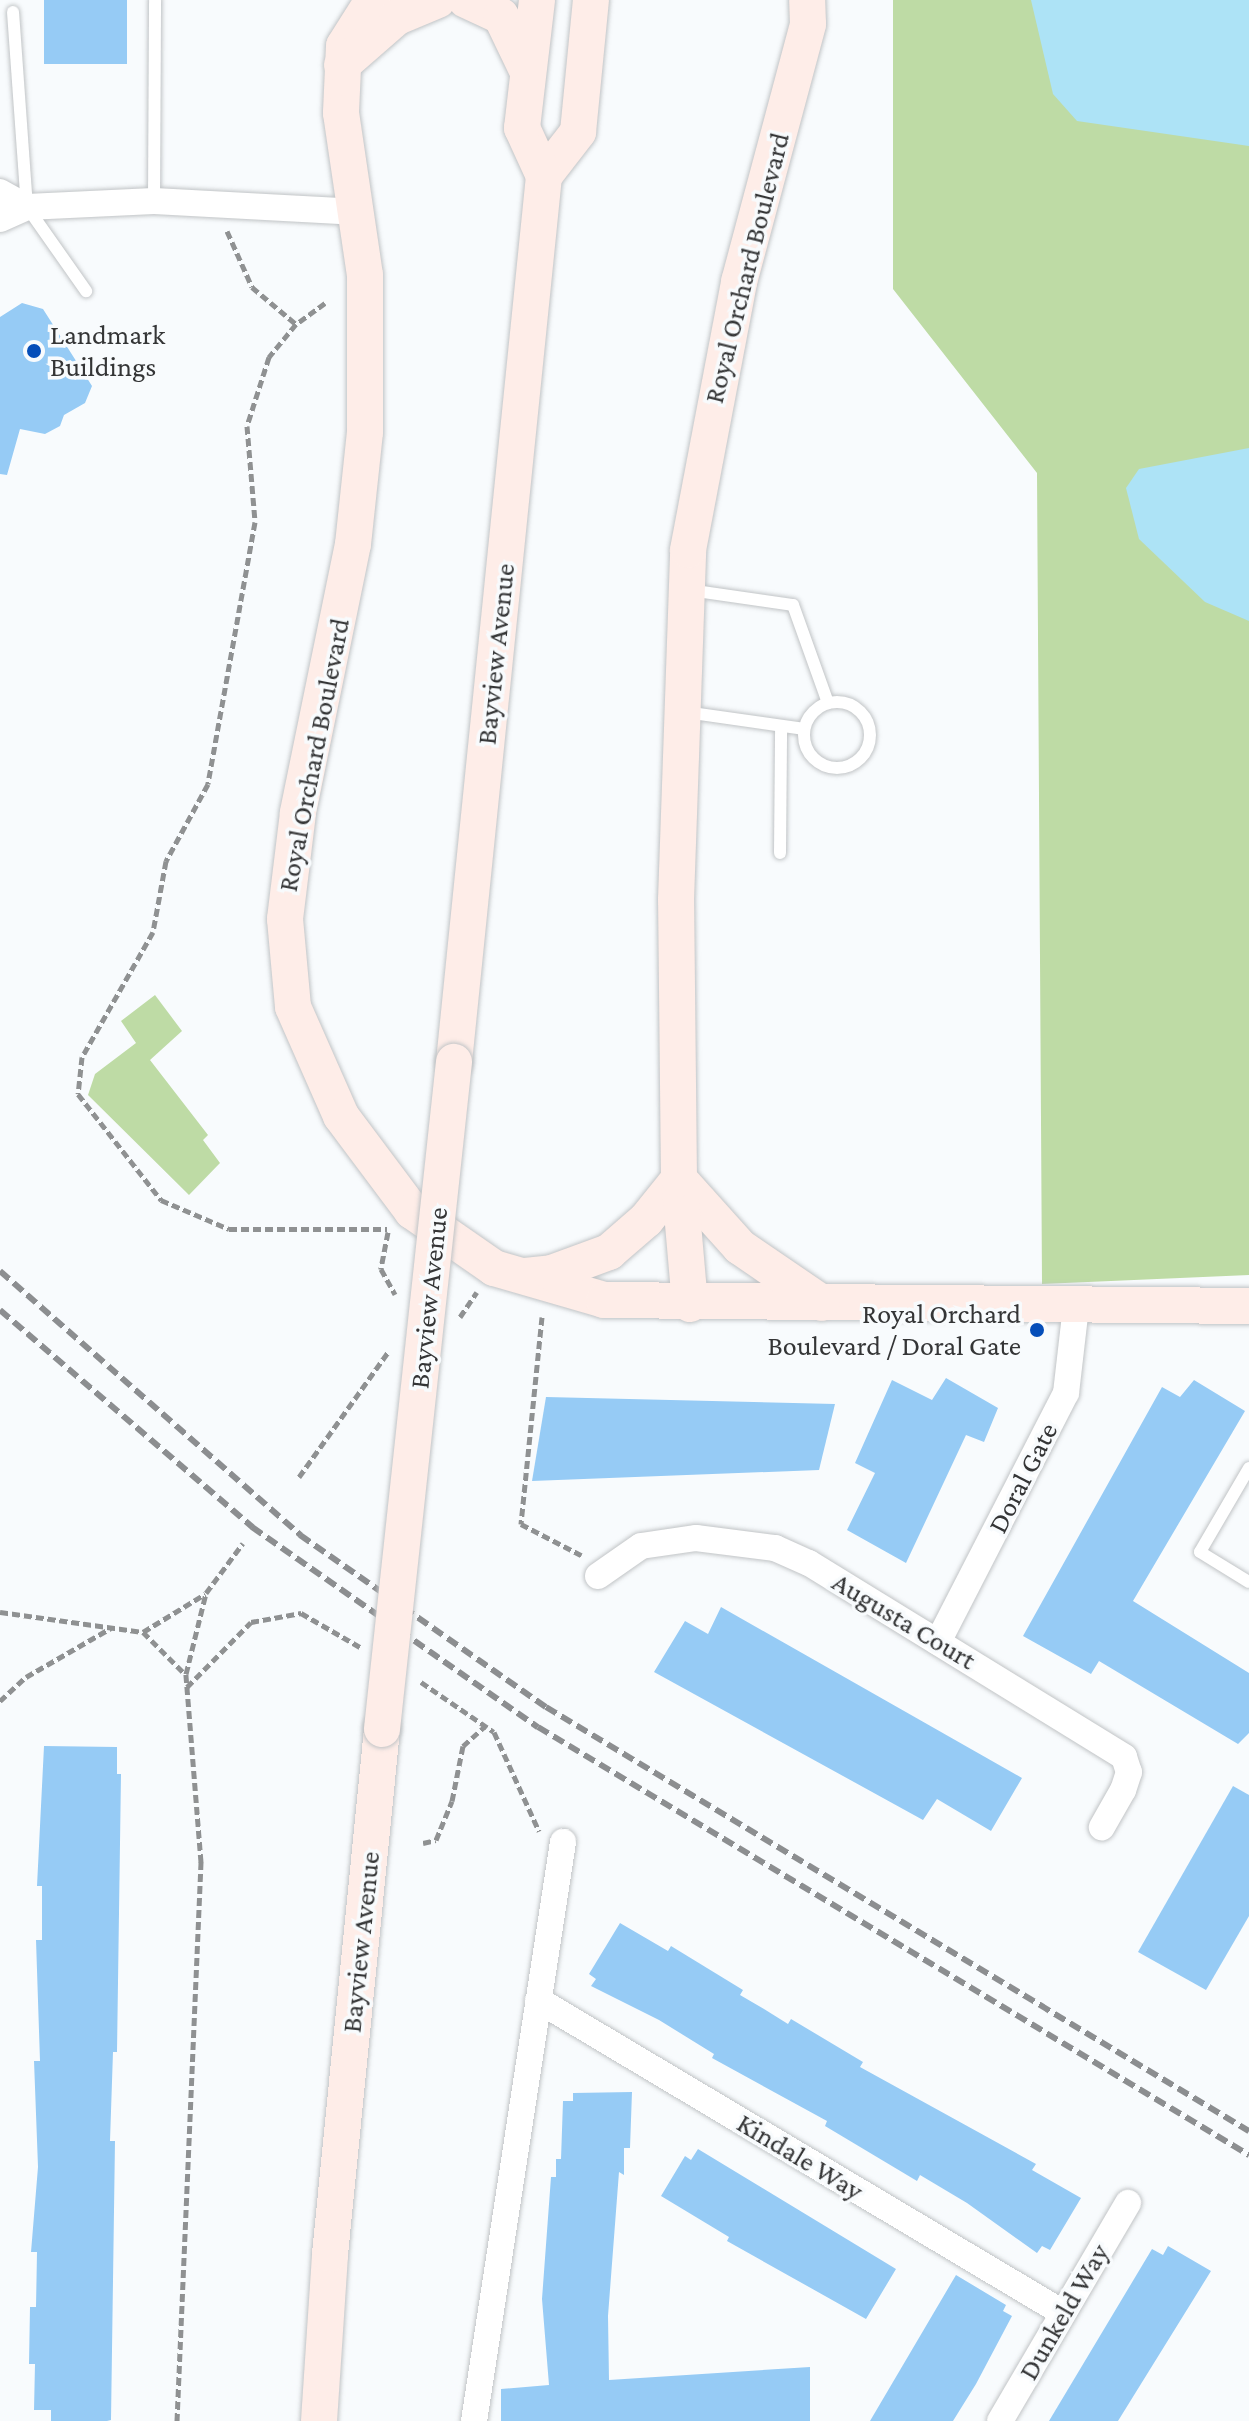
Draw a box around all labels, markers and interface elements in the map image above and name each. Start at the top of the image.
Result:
street label: Royal Orchard Boulevard [697,129,797,407]
place label: Landmark Buildings [50,318,165,384]
marker: Landmark Buildings [25,342,43,360]
street label: Bayview Avenue [470,562,522,746]
street label: Royal Orchard Boulevard [271,616,357,894]
street label: Bayview Avenue [403,1206,455,1390]
place label: Royal Orchard Boulevard / Doral Gate [767,1297,1021,1363]
marker: Royal Orchard Boulevard / Doral Gate [1028,1321,1046,1339]
street label: Doral Gate [981,1417,1065,1539]
street label: Augusta Court [826,1565,982,1677]
street label: Bayview Avenue [335,1850,387,2034]
street label: Kindale Way [731,2106,869,2208]
street label: Dunkeld Way [1012,2238,1116,2386]

